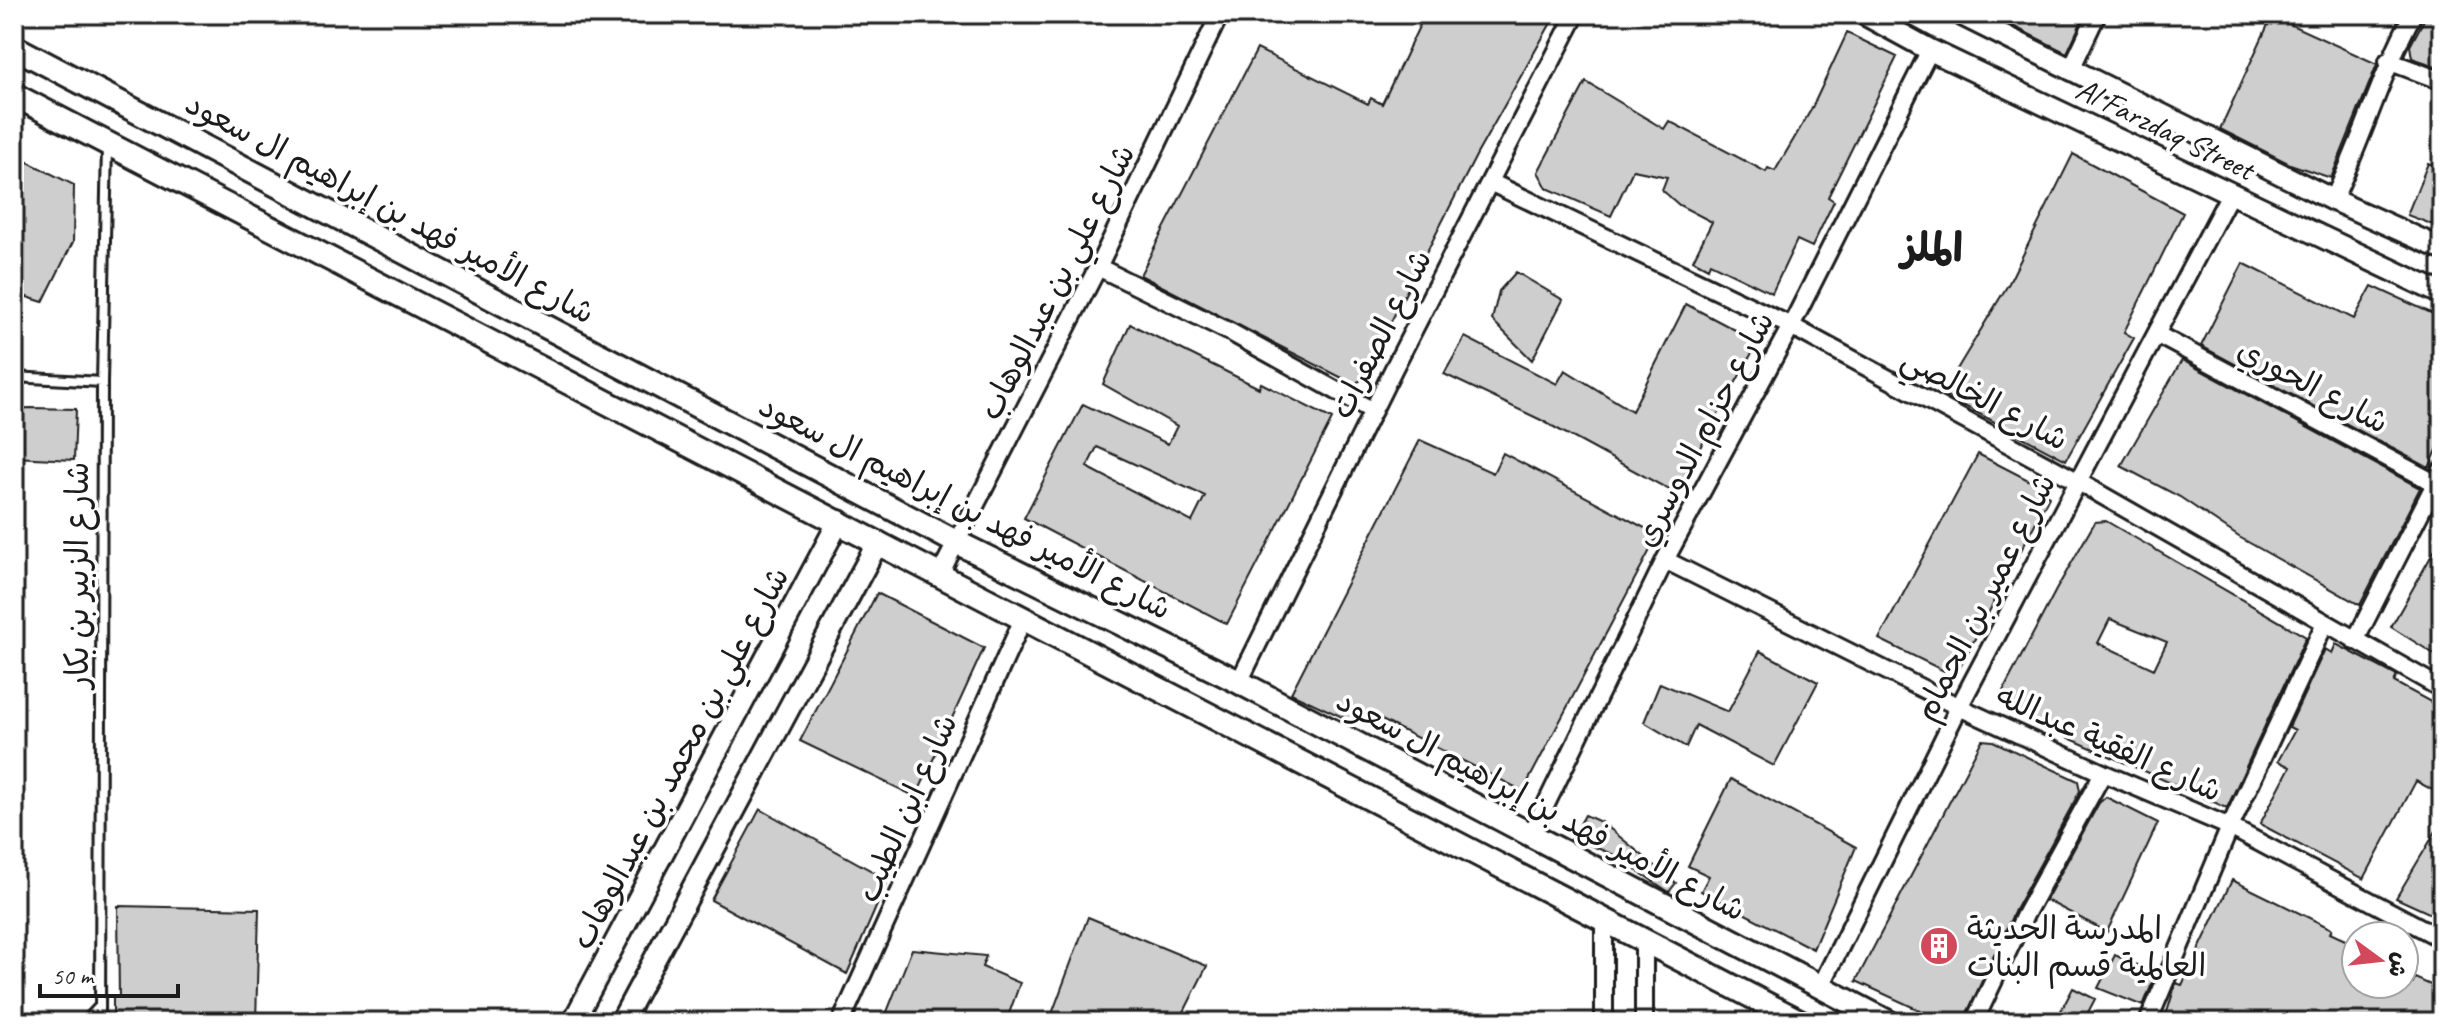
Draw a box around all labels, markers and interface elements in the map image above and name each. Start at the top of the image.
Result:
street label: Al Farzdaq Street [2069,68,2264,191]
street label: شارع الأمير فهد بن إبراهيم ال سعود [177,82,602,336]
street label: شارع علي بن عبدالوهاب [970,137,1151,430]
district label: الملز [1897,223,1963,273]
street label: شارع الصفرات [1321,242,1443,426]
street label: شارع حزام الدوسري [1625,304,1786,555]
street label: شارع الحوري [2229,329,2396,445]
street label: شارع الخالصي [1891,338,2075,466]
street label: شارع الأمير فهد بن إبراهيم ال سعود [751,384,1179,632]
street label: شارع الزبير بن بكار [57,462,100,691]
street label: شارع عمير بن الحمام [1905,466,2068,729]
street label: شارع علي بن محمد بن عبدالوهاب [562,560,805,960]
street label: شارع الفقية عبدالله [1989,675,2228,813]
street label: شارع الأمير فهد بن إبراهيم ال سعود [1328,679,1753,933]
street label: شارع ابن الطيب [847,708,969,909]
place label: المدرسة الحديثة العالمية قسم البنات [1967,908,2206,989]
north arrow [2340,920,2420,1000]
building icon: المدرسة الحديثة العالمية قسم البنات [1918,925,1960,967]
scale bar [40,948,178,998]
text: ش [2382,950,2415,980]
text: 50 m [52,961,95,991]

